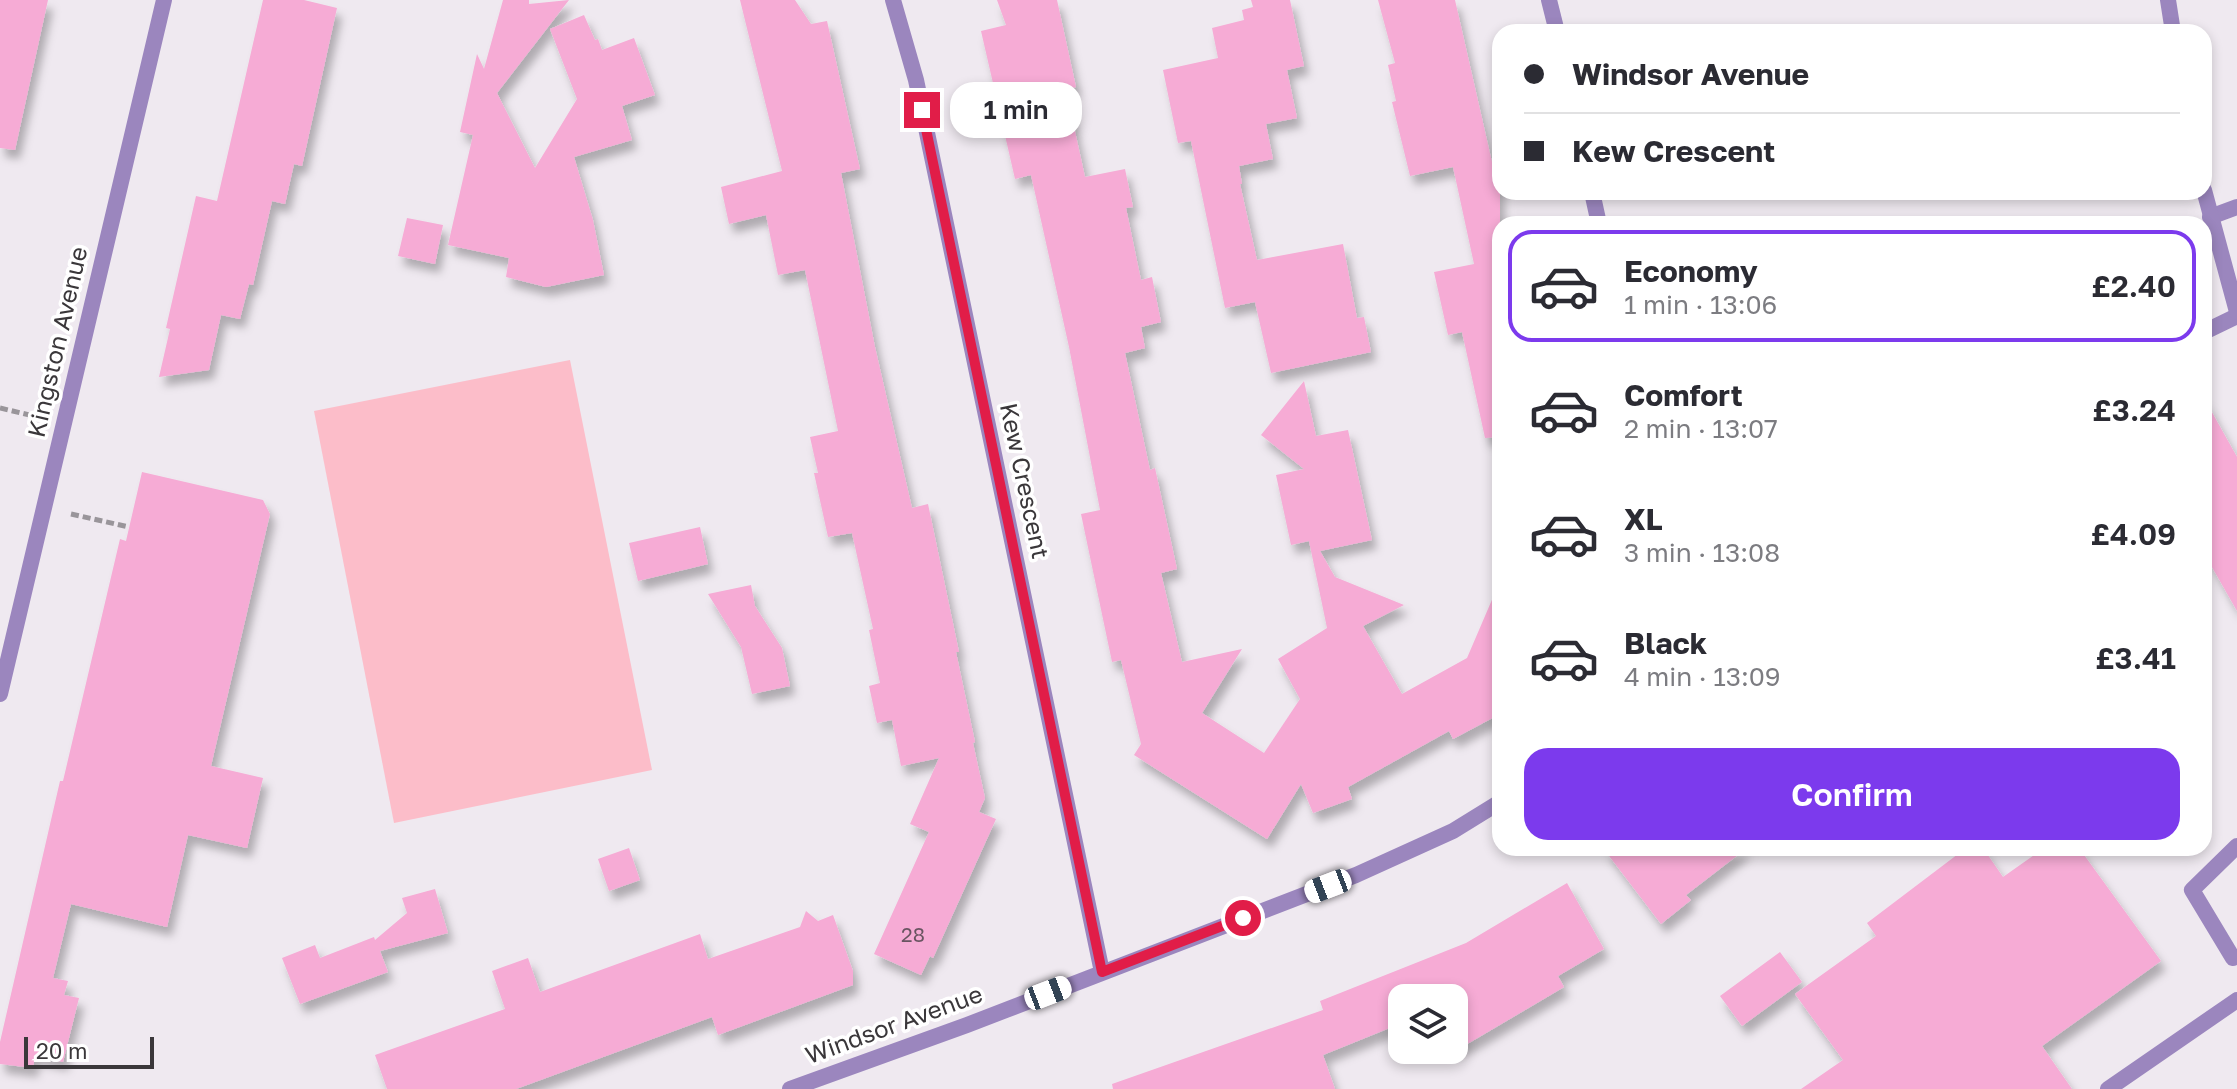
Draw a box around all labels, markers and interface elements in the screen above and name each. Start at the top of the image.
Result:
text: Windsor Avenue [1572,56,1809,92]
callout: 1 min [950,82,1082,138]
route end [904,92,940,128]
text: 1 min [983,94,1049,125]
text: Kew Crescent [1572,133,1775,169]
street label: Kingston Avenue [21,244,93,440]
icon: car [1528,250,1600,322]
text: Economy [1624,253,1758,289]
text: £2.40 [2091,268,2176,304]
text: 1 min · 13:06 [1624,289,1777,320]
icon: car [1528,374,1600,446]
text: Comfort [1624,377,1743,413]
text: £3.24 [2092,392,2176,428]
street label: Kew Crescent [995,400,1056,561]
text: 2 min · 13:07 [1624,413,1778,444]
icon: car [1528,498,1600,570]
text: XL [1624,501,1663,537]
text: £4.09 [2091,516,2176,552]
text: 3 min · 13:08 [1624,537,1780,568]
icon: car [1528,622,1600,694]
text: Black [1624,625,1707,661]
text: £3.41 [2095,640,2176,676]
text: 4 min · 13:09 [1624,661,1781,692]
button: Confirm [1524,748,2180,840]
car [1301,866,1355,906]
route start [1225,900,1261,936]
house number: 28 [901,922,925,946]
car [1021,973,1075,1013]
street label: Windsor Avenue [801,978,986,1069]
map controls [1388,984,1468,1064]
button: layers [1388,984,1468,1064]
scale bar [24,1033,154,1069]
text: 20 m [36,1037,87,1064]

